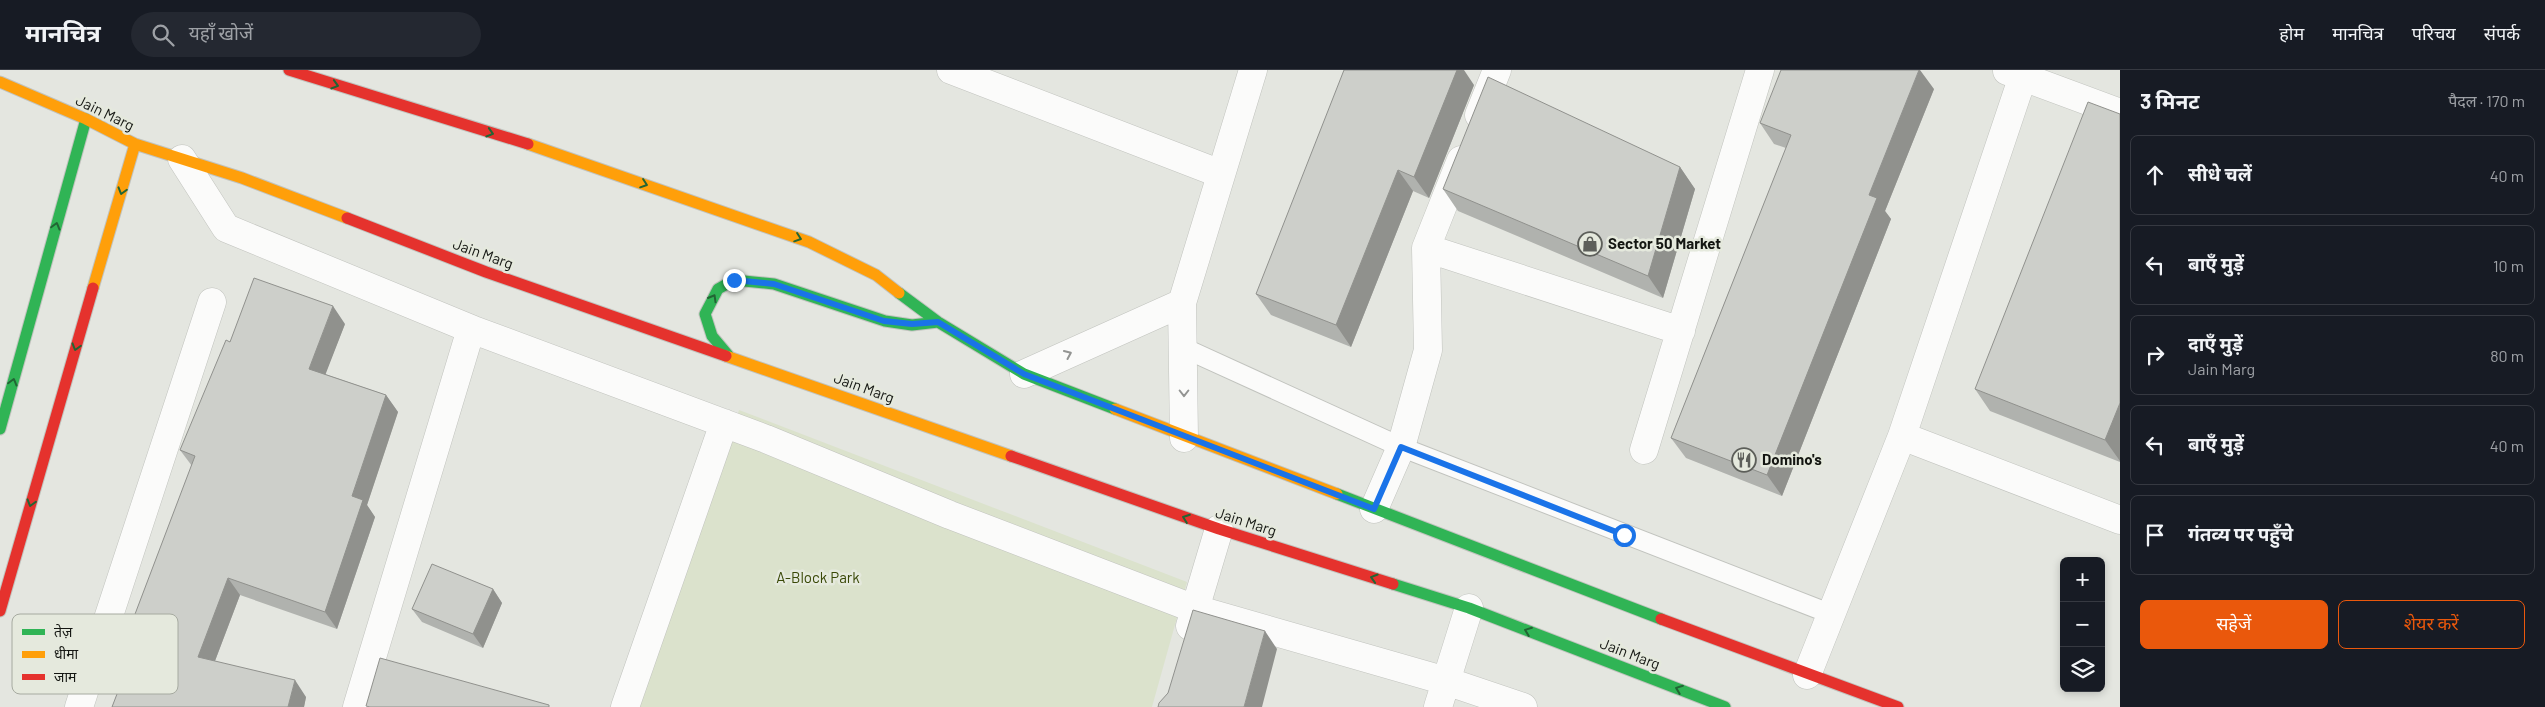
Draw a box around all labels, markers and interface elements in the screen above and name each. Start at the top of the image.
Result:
search box [131,12,481,57]
text: मानचित्र [25,18,101,47]
icon: search [149,21,177,49]
text: यहाँ खोजें [189,21,253,44]
text: होम [2279,22,2304,44]
text: मानचित्र [2332,22,2384,44]
text: परिचय [2412,22,2456,44]
text: संपर्क [2484,22,2520,44]
one-way arrow [331,79,339,89]
text: 3 मिनट [2140,88,2200,113]
street label: Jain Marg [73,90,138,134]
text: पैदल · 170 m [2448,91,2525,110]
one-way arrow [486,127,494,137]
icon: ahead [2141,161,2169,189]
text: सीधे चलें [2188,162,2252,185]
text: 40 m [2490,166,2524,185]
one-way arrow [640,178,648,188]
one-way arrow [117,186,127,194]
one-way arrow [51,222,61,230]
shop icon: Sector 50 Market [1577,231,1603,257]
one-way arrow [793,232,802,242]
street label: Jain Marg [451,234,516,272]
place label: Sector 50 Market [1608,234,1721,252]
icon: left [2141,251,2169,279]
text: बाएँ मुड़ें [2188,252,2244,275]
text: 10 m [2493,256,2524,275]
route end [723,269,746,292]
one-way arrow [706,295,716,304]
text: दाएँ मुड़ें [2188,332,2243,355]
icon: right [2141,341,2169,369]
one-way arrow [72,342,82,350]
text: 80 m [2490,346,2524,365]
one-way arrow [1063,350,1072,361]
text: Jain Marg [2188,359,2255,378]
street label: Jain Marg [832,368,897,406]
one-way arrow [7,378,18,387]
one-way arrow [1179,390,1189,397]
icon: left [2141,431,2169,459]
text: बाएँ मुड़ें [2188,432,2244,455]
text: 40 m [2490,436,2524,455]
restaurant icon: Domino's [1731,447,1757,473]
place label: Domino's [1762,450,1822,468]
one-way arrow [27,498,37,507]
street label: Jain Marg [1214,503,1279,539]
one-way arrow [1182,514,1191,524]
icon: arrive [2141,521,2169,549]
text: गंतव्य पर पहुँचे [2188,522,2293,545]
route start [1613,524,1636,547]
map controls [2060,557,2105,692]
button: + [2060,557,2105,602]
park label: A-Block Park [776,568,860,586]
one-way arrow [1370,574,1379,584]
button: सहेजें [2140,600,2328,649]
button: शेयर करें [2338,600,2525,649]
button: − [2060,602,2105,647]
legend [12,614,178,694]
text: तेज़ [54,623,73,640]
one-way arrow [1524,627,1532,637]
street label: Jain Marg [1598,633,1663,673]
text: धीमा [54,645,79,662]
button: layers [2060,647,2105,692]
text: जाम [54,668,77,685]
one-way arrow [1675,685,1684,696]

